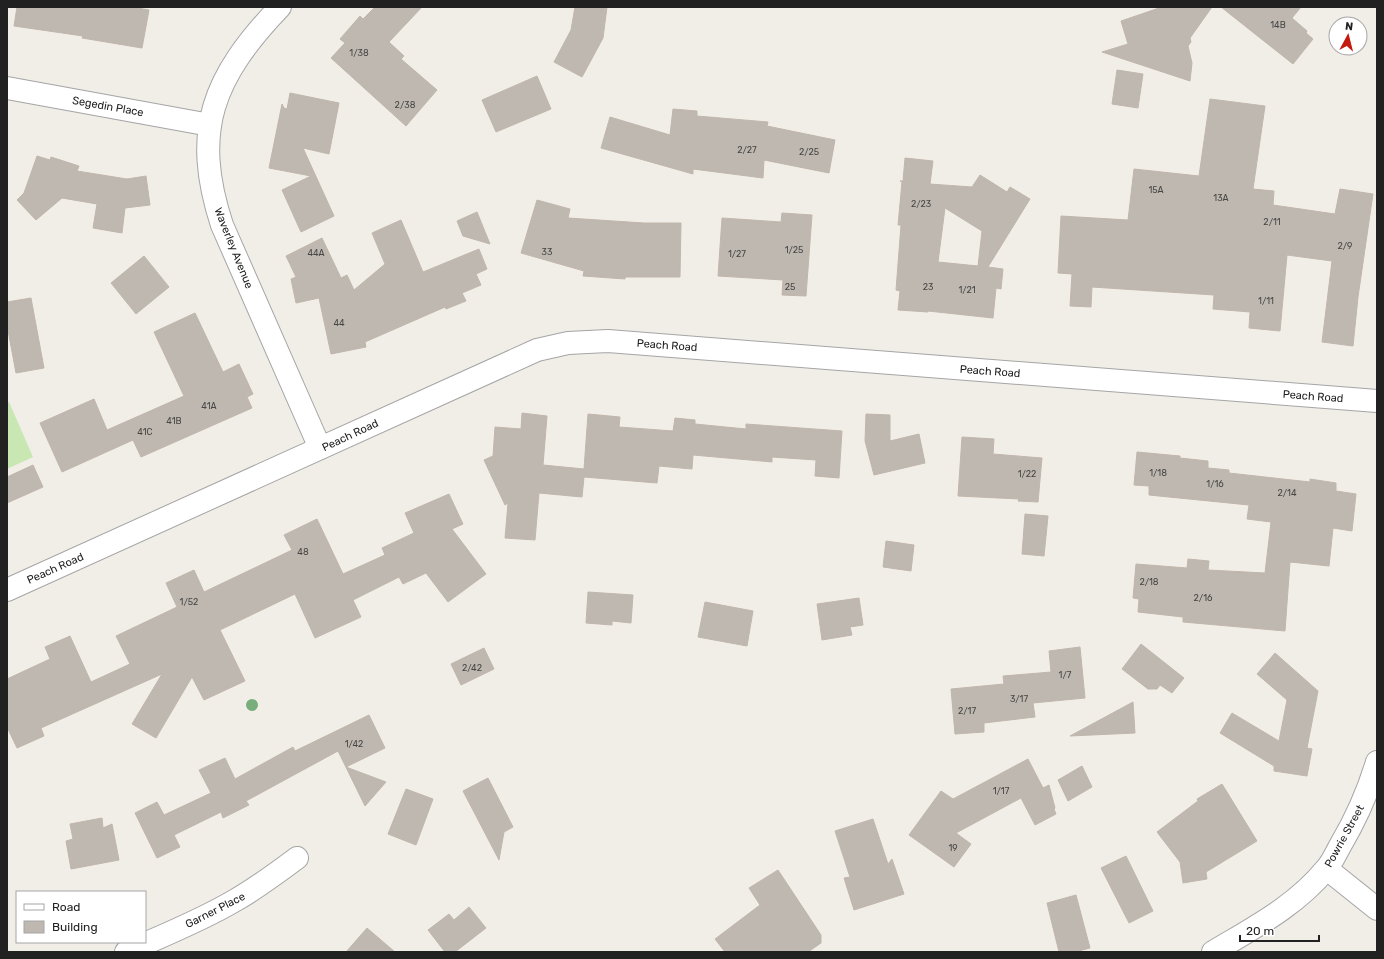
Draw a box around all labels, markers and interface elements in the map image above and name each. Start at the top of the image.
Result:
north arrow [1328,16,1368,56]
house number: 14B [1270,20,1286,30]
text: N [1344,20,1354,34]
house number: 1/38 [349,48,369,58]
street label: Segedin Place [71,94,145,119]
house number: 2/38 [395,100,416,110]
house number: 2/27 [737,145,757,155]
house number: 2/25 [799,147,819,157]
house number: 15A [1148,185,1164,195]
house number: 13A [1213,193,1229,203]
house number: 2/23 [911,199,931,209]
street label: Waverley Avenue [211,206,256,291]
house number: 2/11 [1263,217,1281,227]
house number: 2/9 [1338,241,1352,251]
house number: 1/25 [785,245,803,255]
house number: 33 [542,247,552,257]
house number: 44A [307,248,325,258]
house number: 1/27 [728,249,746,259]
house number: 25 [785,282,795,292]
house number: 23 [923,282,933,292]
house number: 1/21 [958,285,976,295]
house number: 1/11 [1258,296,1274,306]
house number: 44 [333,318,345,328]
street label: Peach Road [636,337,698,354]
street label: Peach Road [959,363,1021,380]
street label: Peach Road [1282,388,1344,405]
house number: 41A [201,401,217,411]
house number: 41B [166,416,182,426]
street label: Peach Road [320,417,380,454]
house number: 41C [137,427,153,437]
house number: 1/18 [1149,468,1167,478]
house number: 1/22 [1018,469,1036,479]
house number: 1/16 [1206,479,1224,489]
house number: 2/14 [1277,488,1297,498]
house number: 48 [297,547,309,557]
street label: Peach Road [25,550,86,587]
house number: 2/18 [1139,577,1159,587]
house number: 2/16 [1194,593,1213,603]
house number: 1/52 [180,597,198,607]
house number: 2/42 [462,663,482,673]
house number: 1/7 [1059,670,1072,680]
house number: 3/17 [1010,694,1028,704]
house number: 2/17 [958,706,976,716]
house number: 1/42 [345,739,363,749]
house number: 1/17 [993,786,1010,796]
street label: Powrie Street [1322,802,1367,870]
house number: 19 [948,843,958,853]
street label: Garner Place [183,890,247,931]
legend [16,891,146,943]
text: Road [52,900,80,914]
scale bar [1240,917,1319,943]
text: Building [52,920,98,934]
text: 20 m [1246,924,1274,938]

